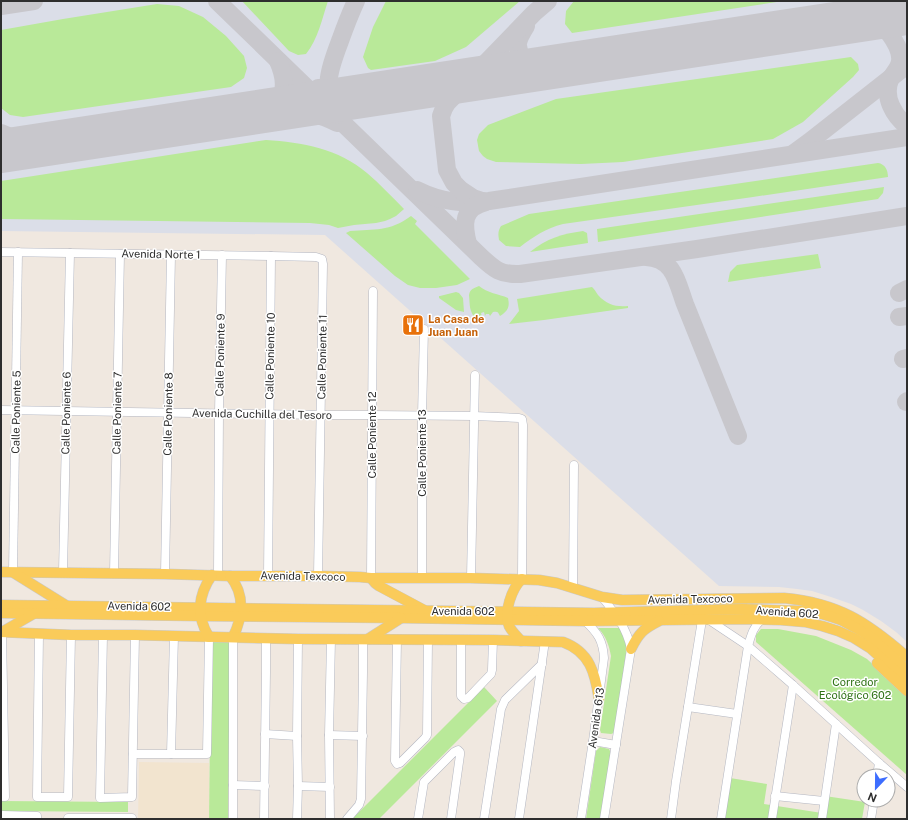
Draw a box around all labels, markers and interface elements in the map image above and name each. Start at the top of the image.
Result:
street label: Avenida Norte 1 [121,247,201,261]
street label: Calle Poniente 10 [263,312,277,400]
restaurant icon: La Casa de Juan Juan [400,312,426,338]
street label: Calle Poniente 9 [213,313,227,397]
place label: La Casa de Juan Juan [428,313,484,338]
street label: Calle Poniente 11 [315,314,329,400]
street label: Calle Poniente 5 [9,370,23,454]
street label: Calle Poniente 6 [59,371,73,455]
street label: Calle Poniente 7 [110,371,124,454]
street label: Calle Poniente 8 [161,372,175,456]
street label: Calle Poniente 12 [366,391,378,479]
street label: Avenida Cuchilla del Tesoro [192,407,332,421]
street label: Calle Poniente 13 [416,409,428,497]
street label: Avenida Texcoco [260,569,346,583]
street label: Avenida Texcoco [647,592,733,606]
street label: Avenida 602 [107,599,171,613]
street label: Avenida 602 [755,604,819,620]
street label: Avenida 602 [431,605,495,617]
park label: Corredor Ecológico 602 [819,676,892,701]
street label: Avenida 613 [586,687,606,749]
north arrow [856,768,896,808]
text: N [866,790,878,804]

